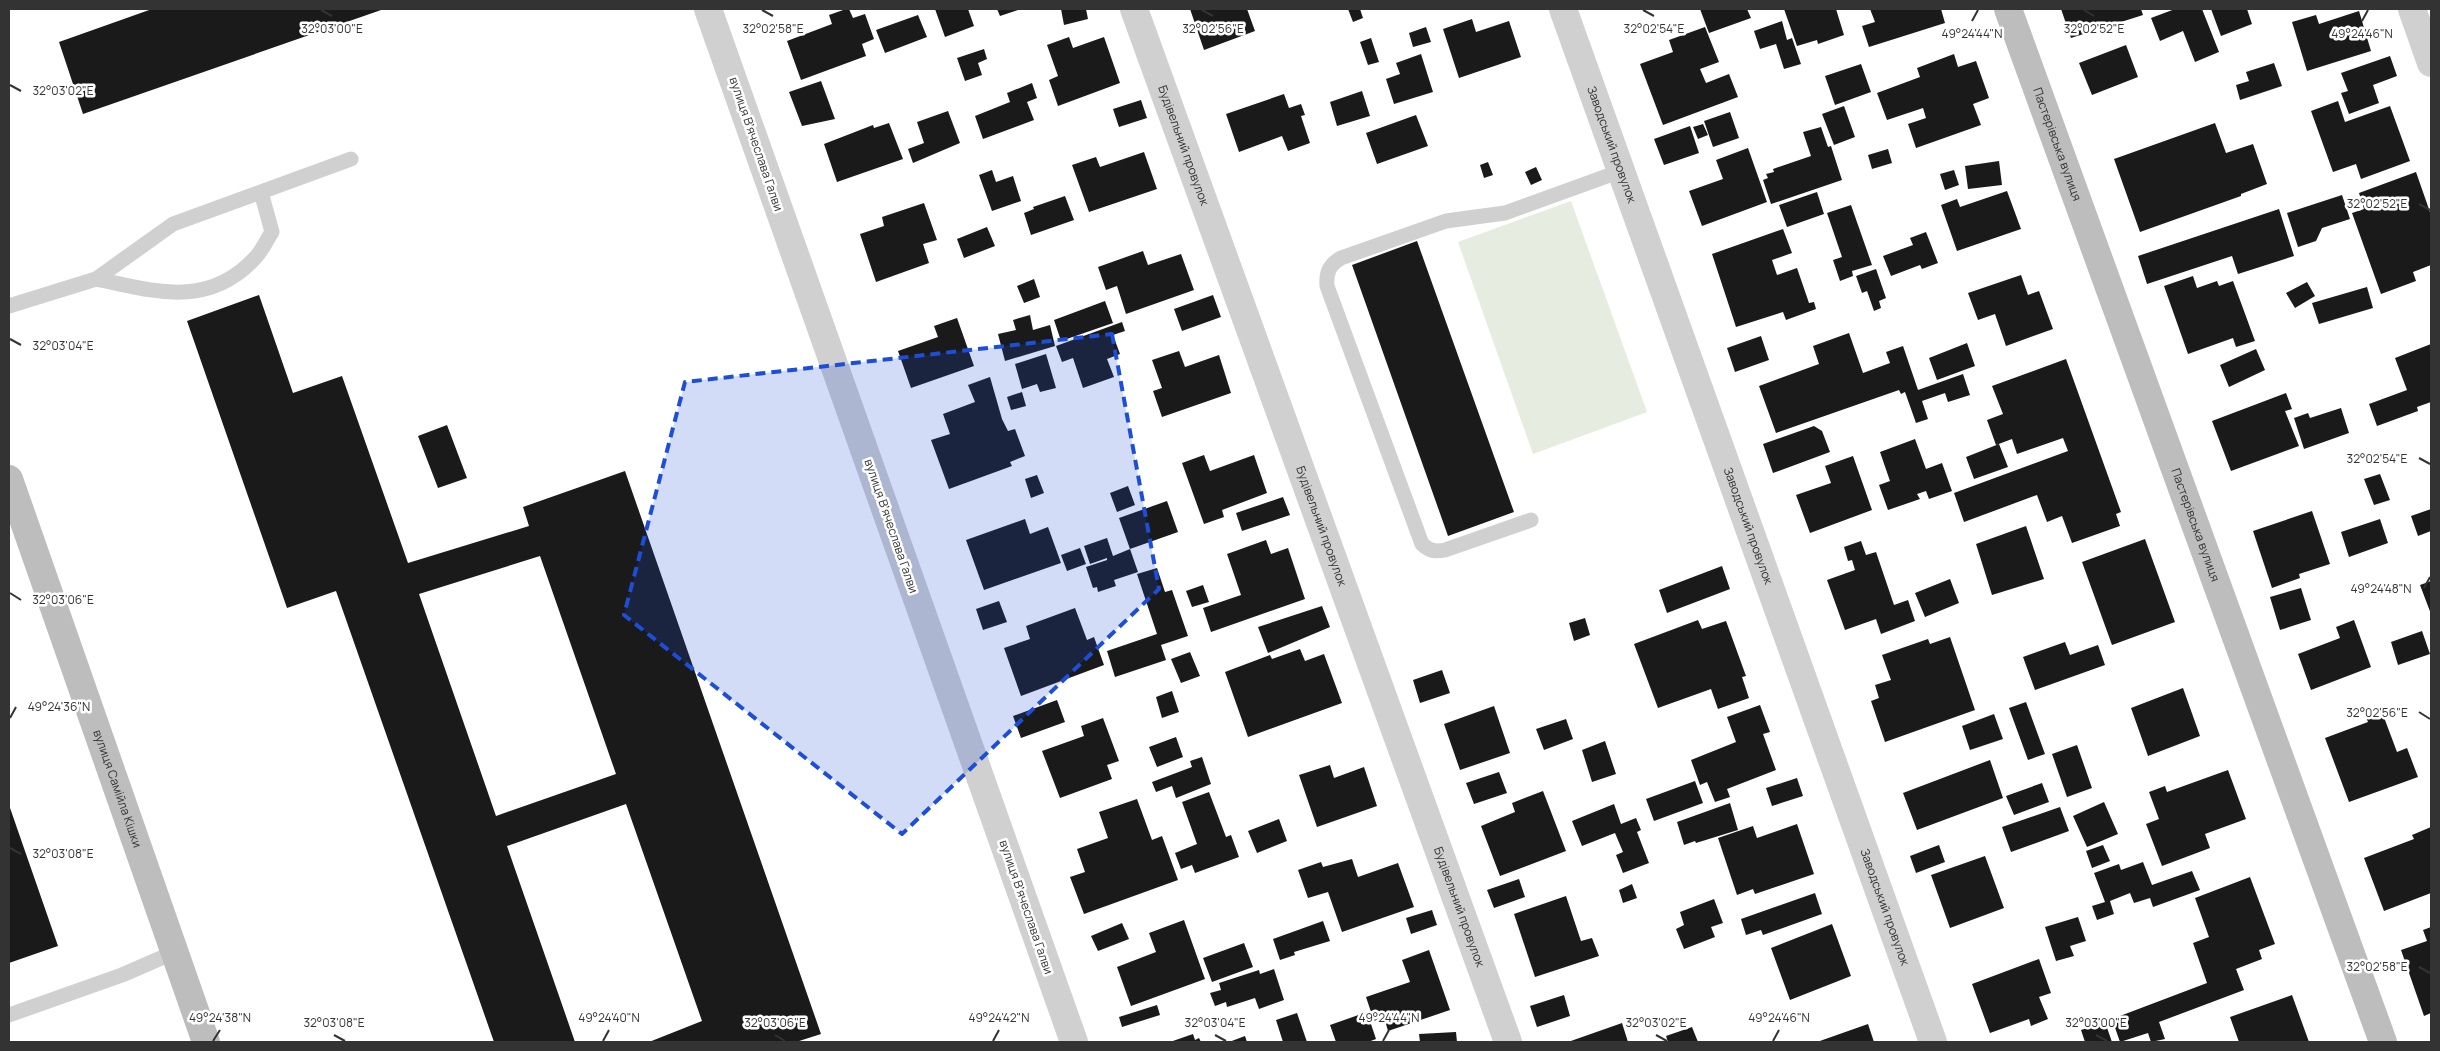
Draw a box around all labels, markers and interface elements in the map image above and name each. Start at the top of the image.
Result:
text: 32°03'00"E [301,20,363,37]
text: 32°02'58"E [742,20,804,37]
text: 32°02'56"E [1182,20,1244,37]
text: 32°02'54"E [1624,20,1685,37]
text: 32°02'52"E [2064,20,2124,37]
text: 49°24'44"N [1941,25,2003,42]
text: 49°24'46"N [2331,25,2393,42]
street label: вулиця Вʼячеслава Галви [726,75,787,213]
text: 32°03'02"E [32,82,94,99]
street label: Будівельний провулок [1154,83,1214,209]
street label: Заводський провулок [1583,84,1641,206]
street label: Пастерівська вулиця [2029,85,2086,203]
text: 32°02'52"E [2347,195,2407,212]
text: 32°03'04"E [33,337,94,354]
text: 32°02'54"E [2347,450,2408,467]
street label: вулиця Вʼячеслава Галви [861,457,922,595]
street label: Будівельний провулок [1292,464,1352,589]
street label: Заводський провулок [1720,465,1778,588]
street label: Пастерівська вулиця [2167,466,2224,584]
text: 49°24'48"N [2350,580,2412,597]
text: 32°03'06"E [32,591,94,608]
text: 49°24'36"N [28,698,90,715]
text: 32°02'56"E [2346,704,2408,721]
street label: вулиця Самійла Кішки [89,727,146,850]
street label: вулиця Вʼячеслава Галви [996,838,1057,976]
street label: Будівельний провулок [1430,844,1489,970]
text: 32°03'08"E [32,845,94,862]
street label: Заводський провулок [1856,846,1914,969]
text: 32°02'58"E [2346,958,2408,975]
text: 49°24'38"N [189,1009,251,1026]
text: 49°24'40"N [578,1009,640,1026]
text: 49°24'42"N [968,1009,1030,1026]
text: 49°24'44"N [1358,1009,1420,1026]
text: 49°24'46"N [1748,1009,1810,1026]
text: 32°03'08"E [303,1014,365,1031]
text: 32°03'06"E [744,1014,806,1031]
text: 32°03'04"E [1185,1014,1246,1031]
text: 32°03'02"E [1625,1014,1687,1031]
text: 32°03'00"E [2065,1014,2127,1031]

